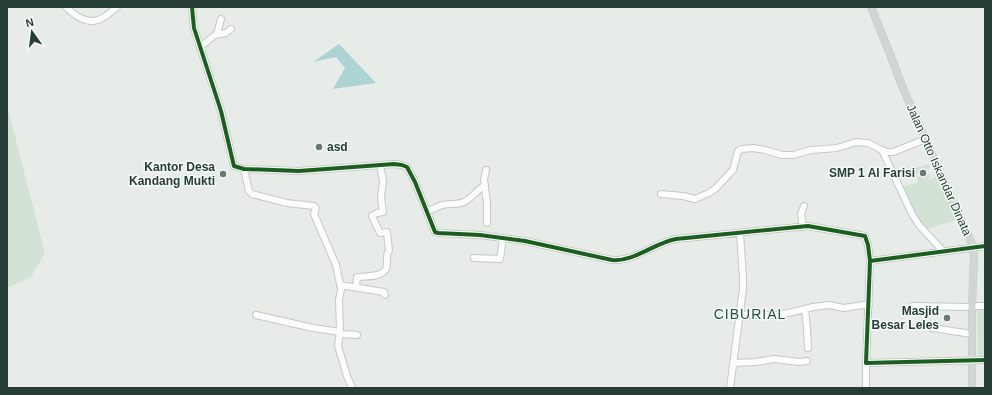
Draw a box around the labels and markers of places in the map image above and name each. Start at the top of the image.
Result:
place label: asd [327,140,348,154]
marker: asd [314,142,324,152]
place label: Kantor Desa Kandang Mukti [129,160,215,188]
place label: SMP 1 Al Farisi [829,166,915,180]
marker: SMP 1 Al Farisi [918,168,928,178]
marker: Kantor Desa Kandang Mukti [218,169,228,179]
place label: Masjid Besar Leles [872,304,939,332]
marker: Masjid Besar Leles [942,313,952,323]

